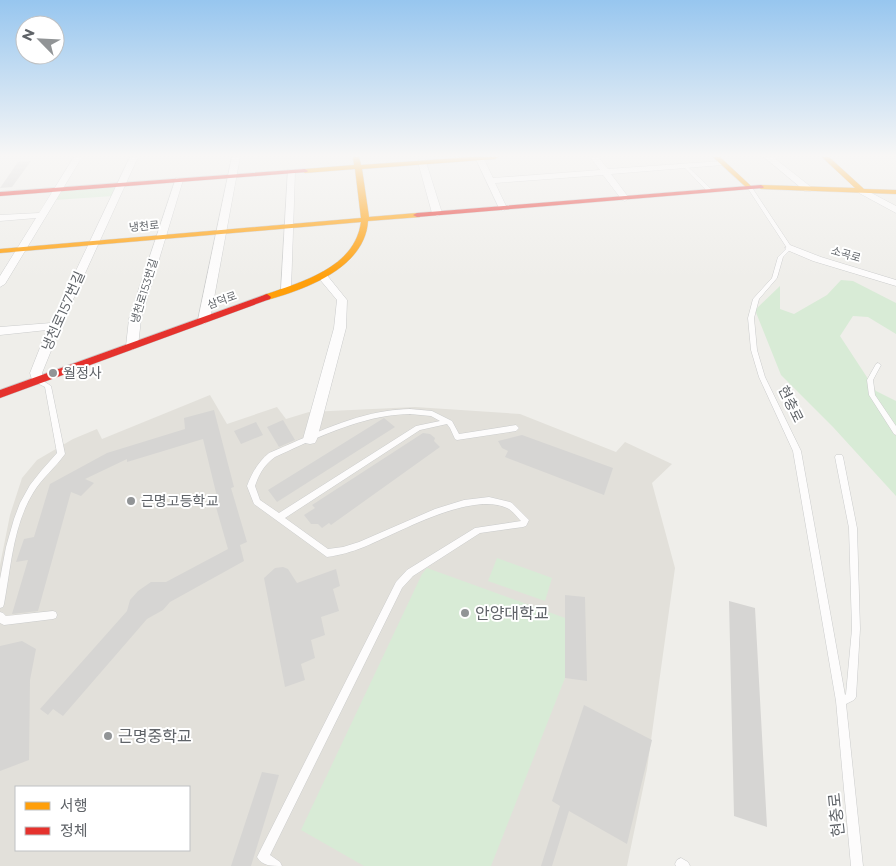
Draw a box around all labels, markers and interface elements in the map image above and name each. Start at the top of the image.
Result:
north arrow [15,15,65,65]
text: N [18,26,39,44]
street label: 냉천로 [128,218,160,234]
street label: 소곡로 [829,243,863,265]
street label: 냉천로153번길 [128,257,160,325]
street label: 냉천로157번길 [37,268,89,354]
street label: 삼덕로 [205,288,239,312]
place label: 월정사 [63,364,102,382]
marker: 월정사 [47,367,59,379]
street label: 현충로 [774,383,808,425]
place label: 근명고등학교 [141,492,218,510]
marker: 근명고등학교 [125,495,137,507]
place label: 안양대학교 [475,604,549,623]
marker: 안양대학교 [459,607,471,619]
place label: 근명중학교 [118,727,192,746]
marker: 근명중학교 [102,730,114,742]
legend [15,786,190,851]
street label: 현충로 [825,792,848,838]
text: 서행 [60,796,88,815]
text: 정체 [60,821,88,840]

